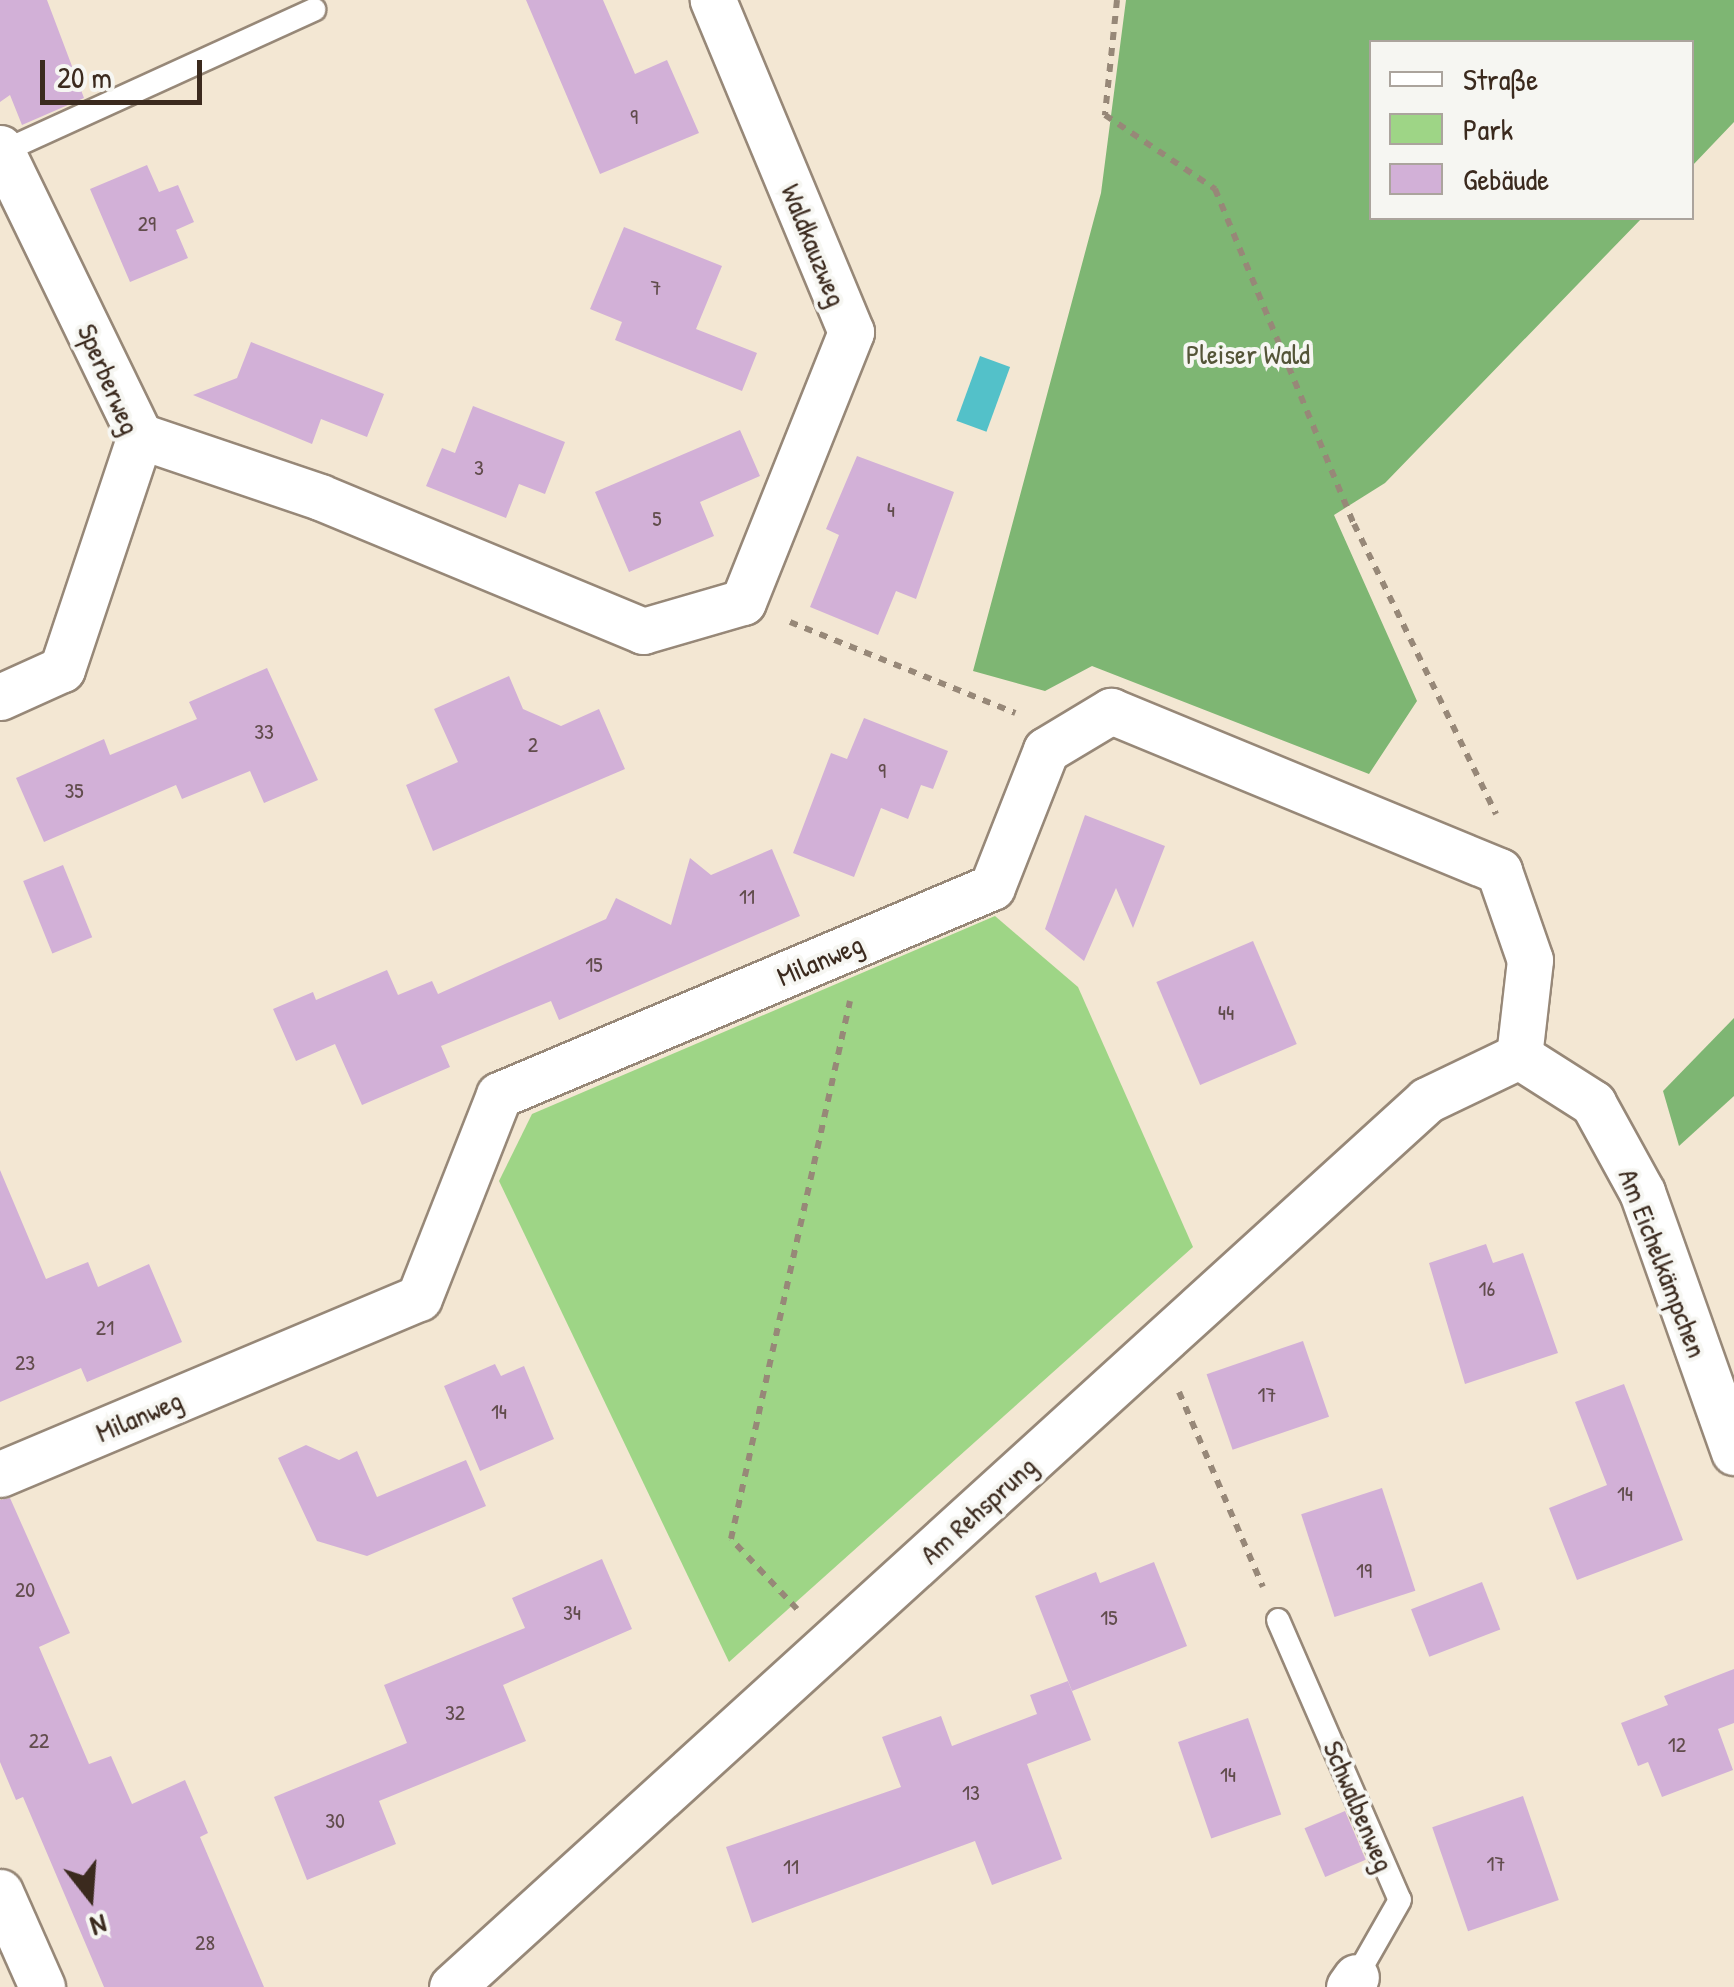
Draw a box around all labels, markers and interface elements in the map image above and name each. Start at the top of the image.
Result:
scale bar [45,40,208,102]
legend [1369,40,1694,220]
text: 20 m [57,57,112,97]
text: Straße [1463,59,1538,99]
house number: 9 [630,104,638,130]
text: Park [1463,109,1513,149]
text: Gebäude [1463,159,1549,199]
street label: Waldkauzweg [774,179,854,311]
house number: 29 [138,211,156,237]
house number: 7 [651,275,661,301]
street label: Sperberweg [71,319,147,439]
park label: Pleiser Wald [1186,337,1310,371]
house number: 3 [474,455,484,481]
house number: 4 [887,497,895,523]
house number: 5 [652,506,662,532]
house number: 33 [254,719,274,745]
house number: 2 [528,732,538,758]
house number: 9 [878,758,886,784]
house number: 35 [64,778,84,804]
house number: 11 [739,884,755,910]
street label: Milanweg [772,927,868,993]
house number: 15 [585,952,603,978]
house number: 44 [1218,1000,1234,1026]
street label: Am Eichelkämpchen [1612,1164,1714,1362]
house number: 16 [1479,1276,1495,1302]
house number: 21 [96,1315,114,1341]
house number: 23 [15,1350,35,1376]
house number: 17 [1258,1382,1276,1408]
street label: Milanweg [91,1383,187,1449]
house number: 14 [491,1399,507,1425]
street label: Am Rehsprung [913,1449,1043,1571]
house number: 14 [1617,1481,1633,1507]
house number: 19 [1356,1558,1372,1584]
house number: 20 [15,1577,35,1603]
house number: 34 [563,1600,581,1626]
house number: 15 [1100,1605,1118,1631]
house number: 32 [445,1700,465,1726]
house number: 22 [29,1728,49,1754]
house number: 12 [1668,1732,1686,1758]
street label: Schwalbenweg [1316,1736,1402,1876]
house number: 14 [1220,1762,1236,1788]
house number: 13 [962,1780,980,1806]
house number: 30 [325,1808,345,1834]
north arrow [40,1847,140,1947]
house number: 17 [1487,1851,1505,1877]
house number: 11 [783,1854,799,1880]
text: N [86,1905,111,1946]
house number: 28 [195,1930,215,1956]

